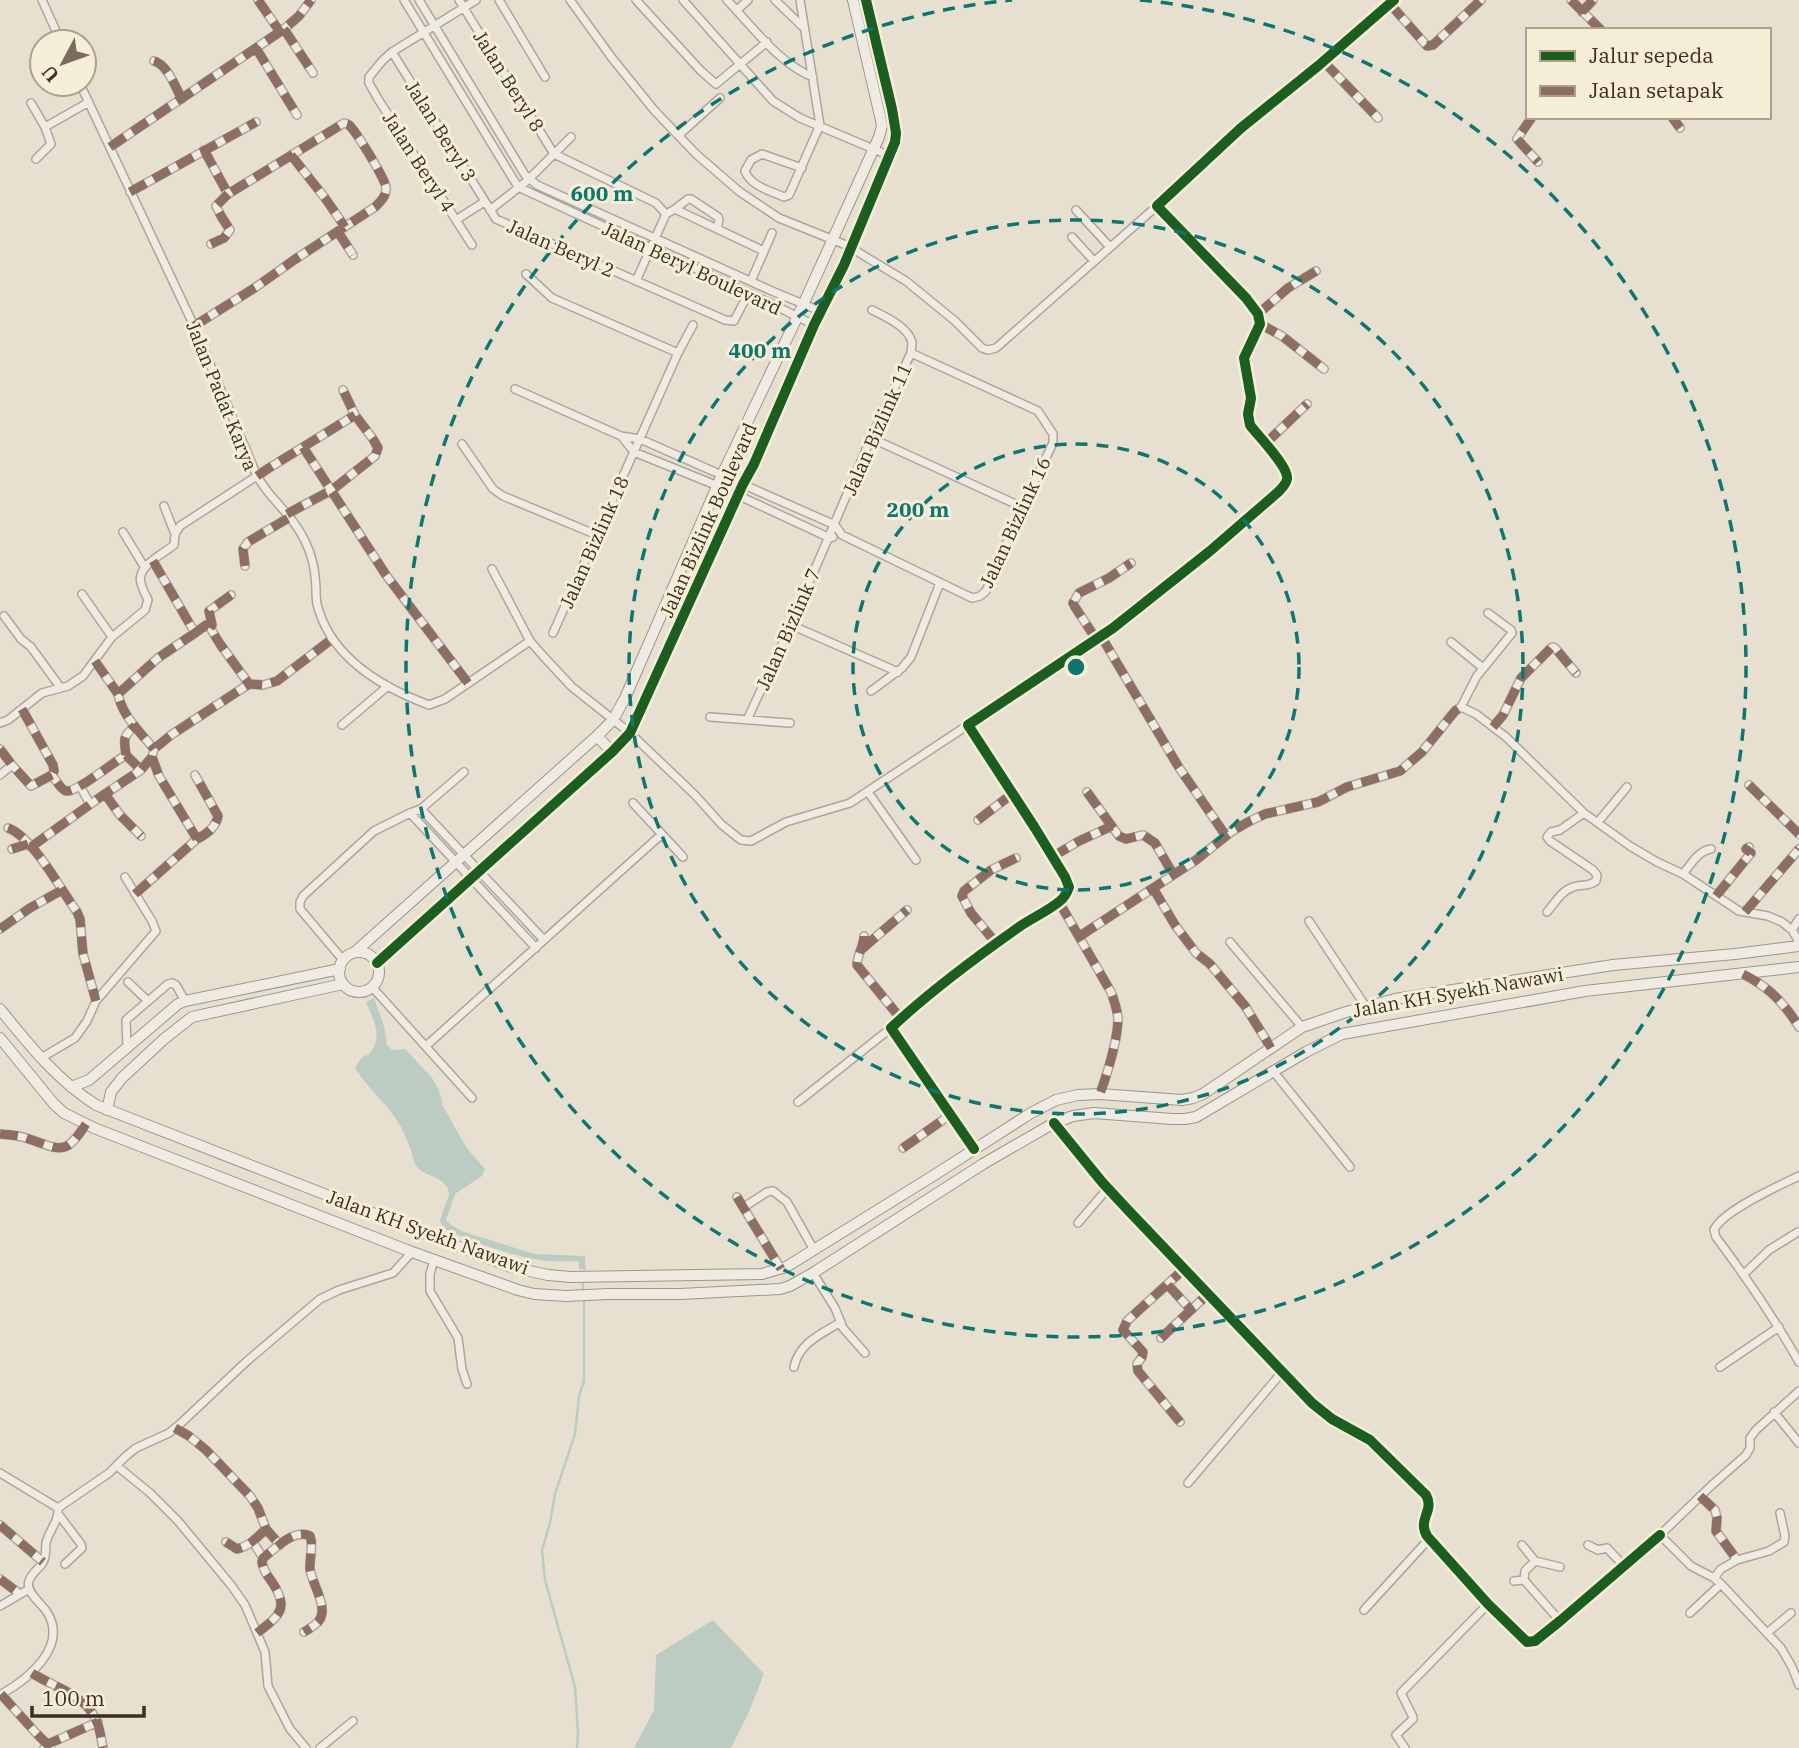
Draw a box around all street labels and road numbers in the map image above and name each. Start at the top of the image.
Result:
street label: Jalan Beryl 8 [468,26,550,136]
street label: Jalan Beryl 3 [400,76,482,186]
street label: Jalan Beryl 4 [378,107,460,217]
street label: Jalan Beryl 2 [504,214,618,282]
street label: Jalan Beryl Boulevard [599,216,785,320]
street label: Jalan Padat Karya [181,318,263,474]
street label: Jalan Bizlink 11 [837,359,917,499]
street label: Jalan Bizlink Boulevard [654,419,762,621]
street label: Jalan Bizlink 16 [974,453,1056,591]
street label: Jalan Bizlink 18 [554,472,634,612]
street label: Jalan Bizlink 7 [750,564,826,694]
street label: Jalan KH Syekh Nawawi [1351,962,1565,1022]
street label: Jalan KH Syekh Nawawi [324,1184,532,1280]

